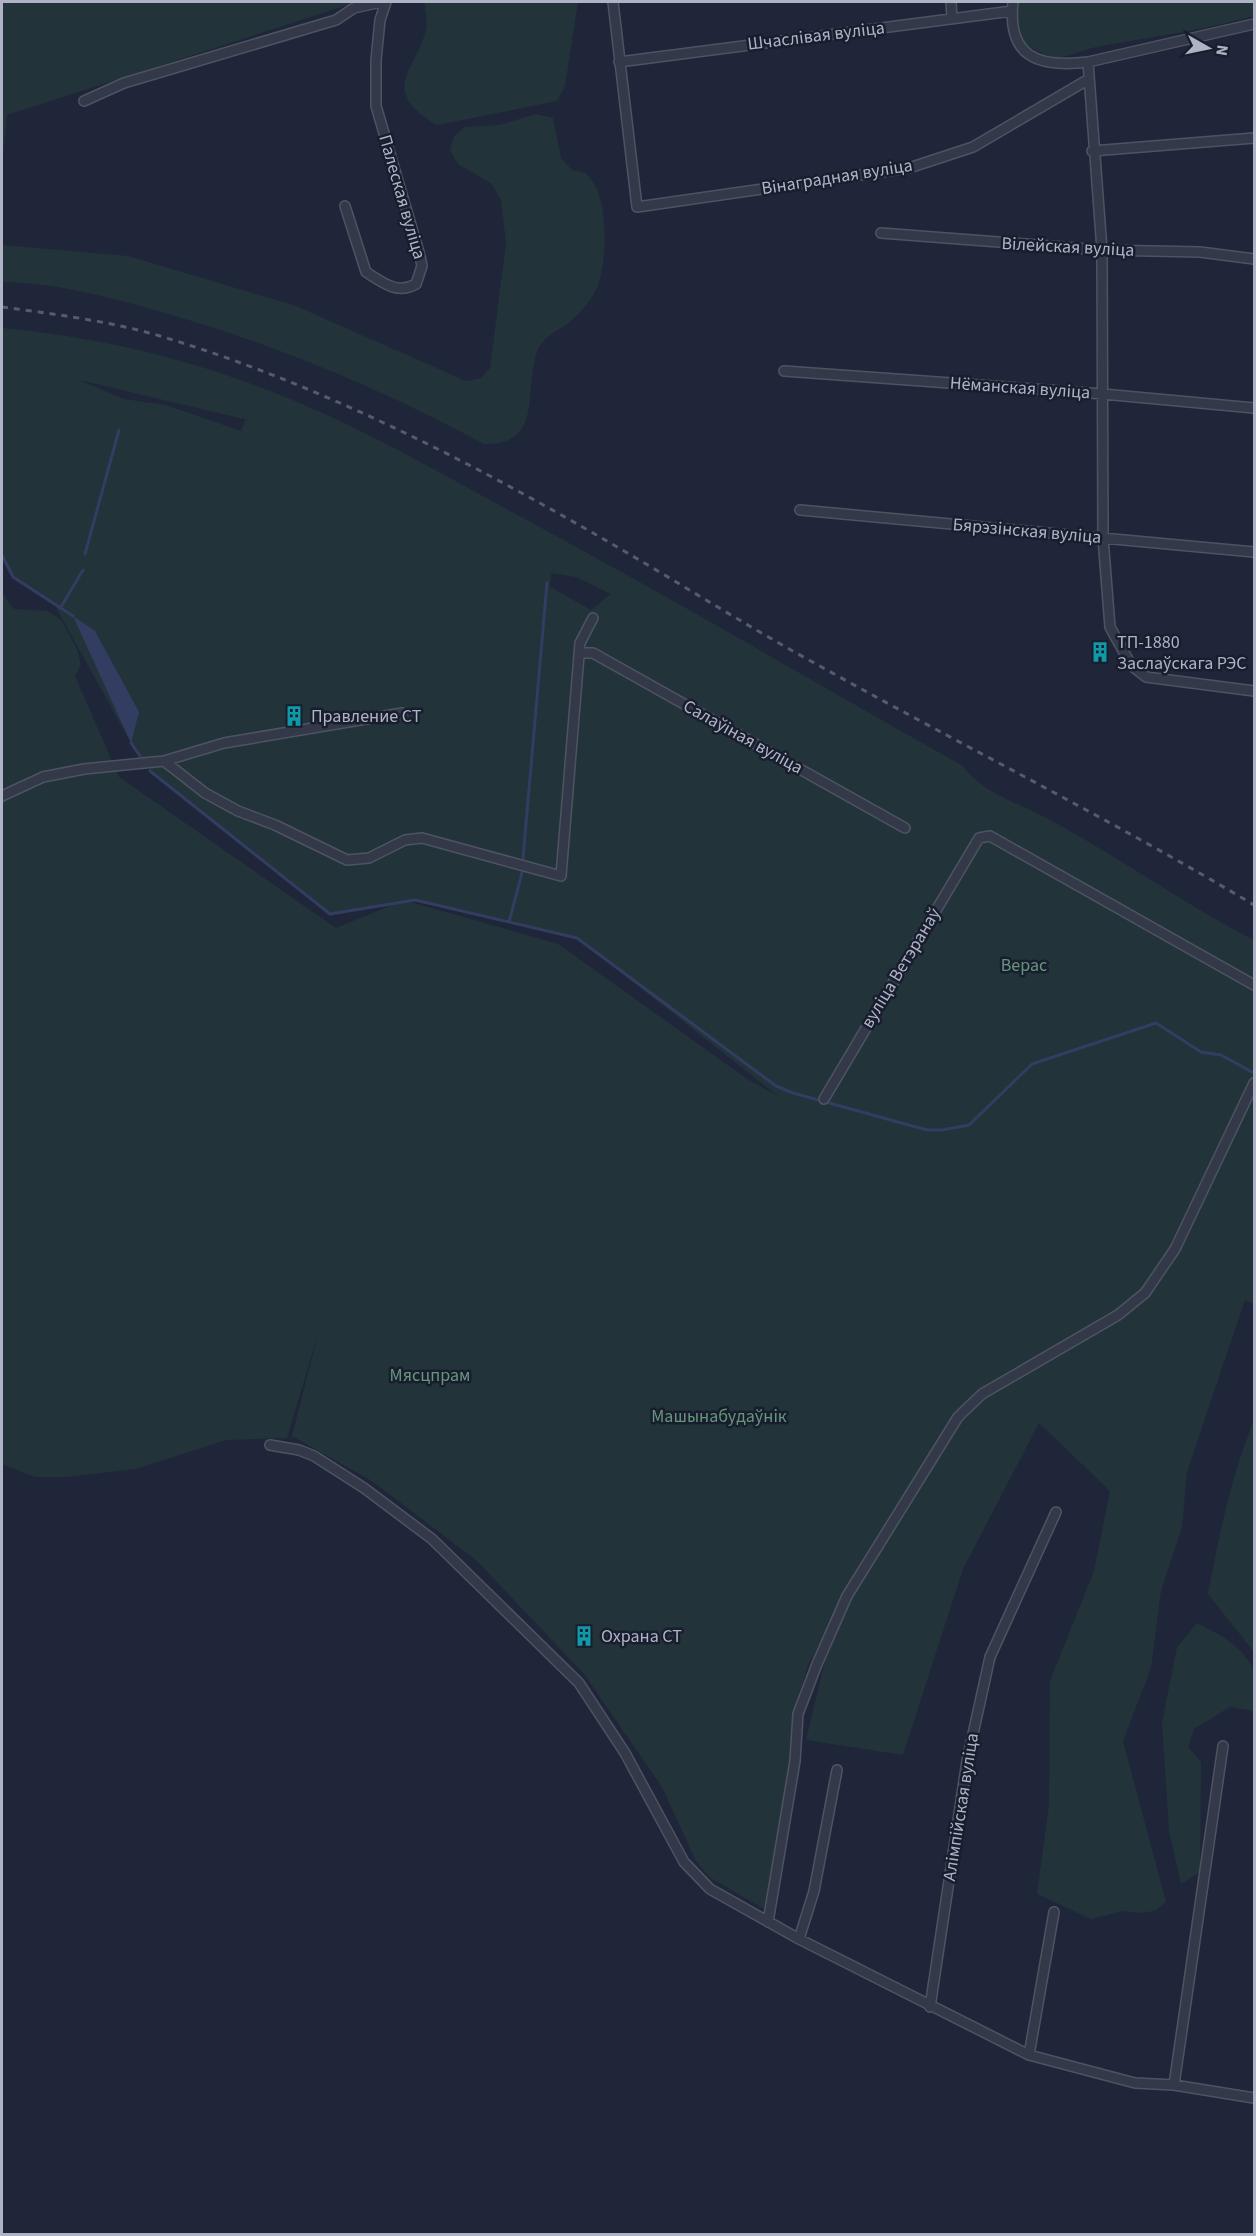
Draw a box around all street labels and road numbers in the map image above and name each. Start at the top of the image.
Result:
street label: Шчаслівая вуліца [746,15,886,57]
street label: Палеская вуліца [372,132,432,262]
street label: Вінаградная вуліца [760,153,914,201]
street label: Вілейская вуліца [1001,231,1135,263]
street label: Нёманская вуліца [949,371,1091,405]
street label: Бярэзінская вуліца [952,512,1102,550]
street label: Салаўіная вуліца [679,694,807,780]
street label: вуліца Ветэранаў [855,903,947,1033]
street label: Алімпійская вуліца [937,1731,985,1883]

